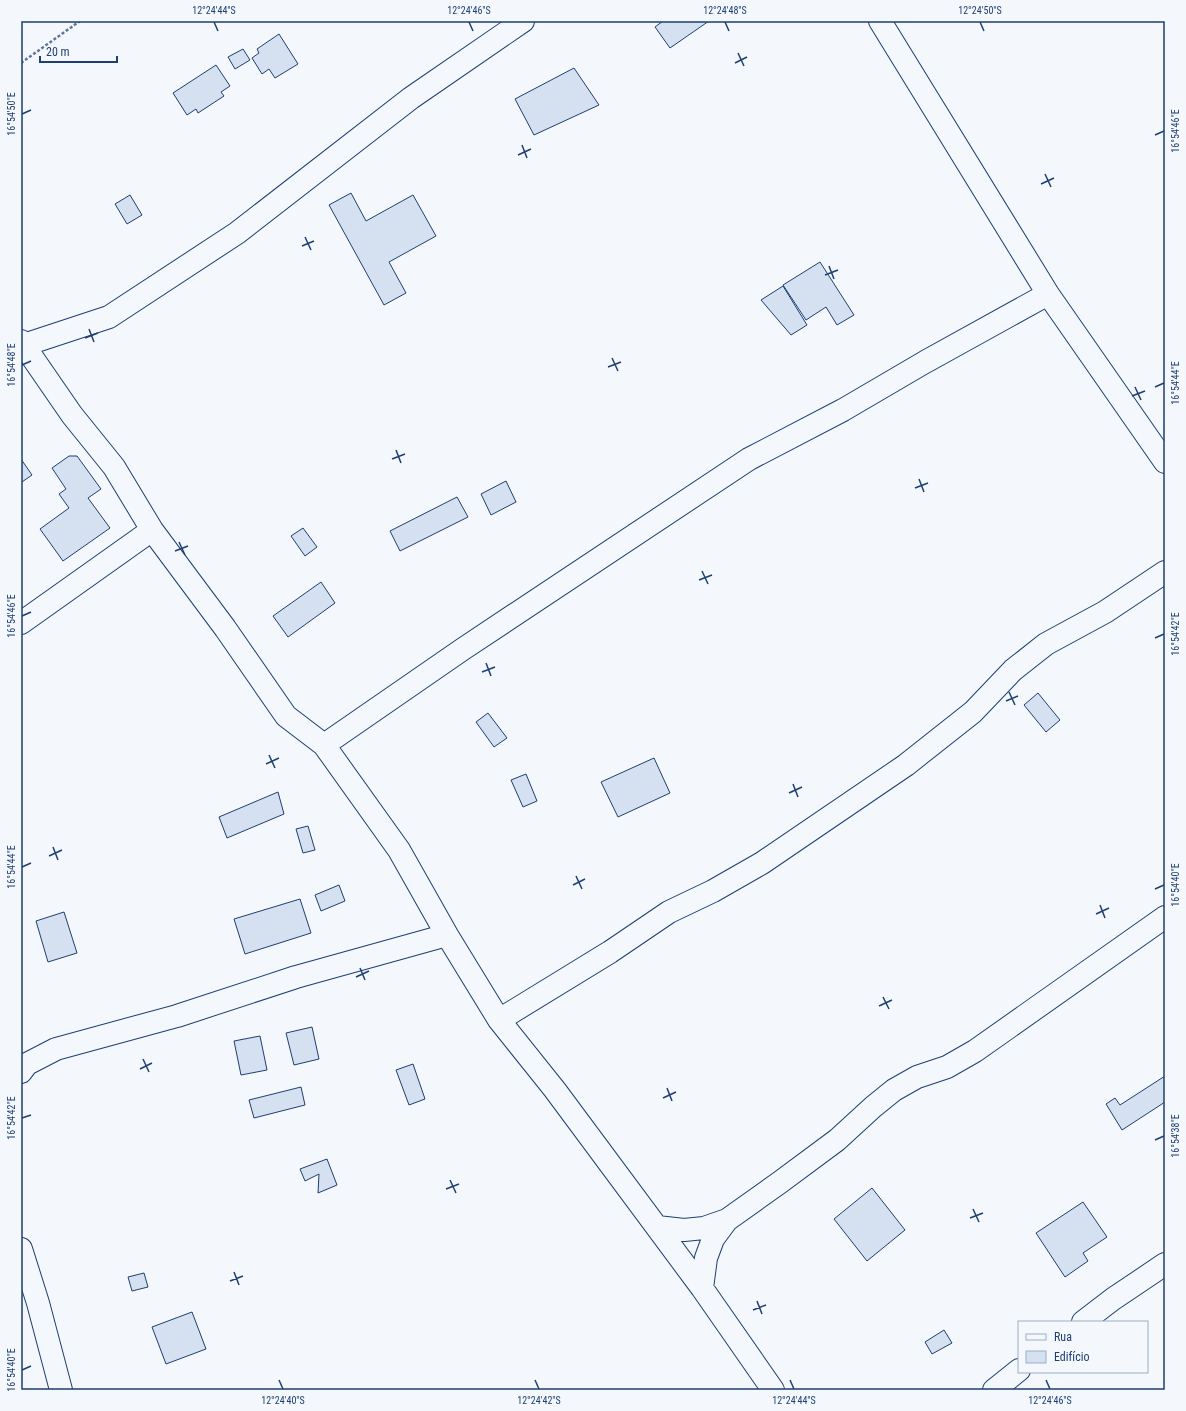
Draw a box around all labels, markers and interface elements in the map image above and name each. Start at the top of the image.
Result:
text: 12°24'44"S [192,5,236,16]
text: 12°24'46"S [447,5,491,16]
text: 12°24'48"S [703,5,747,16]
text: 12°24'50"S [958,5,1002,16]
scale bar [40,38,117,64]
text: 20 m [46,45,70,59]
text: 16°54'50"E [6,92,17,136]
text: 16°54'46"E [1170,109,1181,153]
text: 16°54'48"E [6,343,17,387]
text: 16°54'44"E [1170,361,1181,405]
text: 16°54'46"E [6,594,17,638]
text: 16°54'42"E [1170,612,1181,656]
text: 16°54'44"E [6,845,17,889]
text: 16°54'40"E [1170,863,1181,907]
text: 16°54'42"E [6,1096,17,1140]
text: 16°54'38"E [1170,1114,1181,1158]
legend [1018,1321,1148,1373]
text: Rua [1054,1330,1072,1344]
text: 16°54'40"E [6,1348,17,1392]
text: Edifício [1054,1350,1090,1364]
text: 12°24'40"S [261,1395,305,1406]
text: 12°24'42"S [517,1395,561,1406]
text: 12°24'44"S [772,1395,816,1406]
text: 12°24'46"S [1028,1395,1072,1406]

